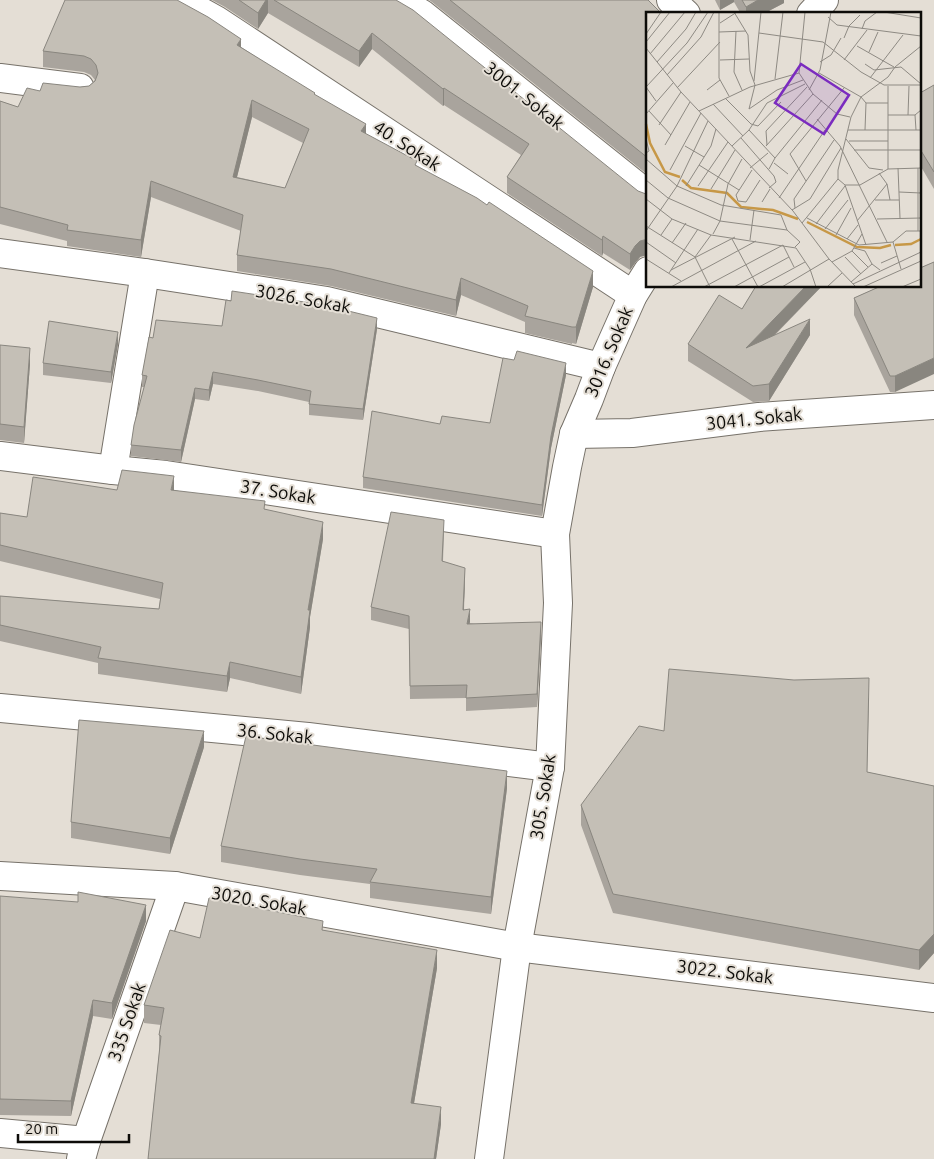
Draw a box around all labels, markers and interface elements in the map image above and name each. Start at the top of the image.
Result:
inset map [646,12,922,288]
street label: 3001. Sokak [481,57,568,133]
street label: 40. Sokak [370,116,445,174]
street label: 3026. Sokak [254,280,352,316]
street label: 3016. Sokak [580,303,636,400]
street label: 3041. Sokak [705,403,803,433]
street label: 37. Sokak [239,475,317,507]
street label: 36. Sokak [236,719,314,747]
street label: 305. Sokak [525,753,559,841]
street label: 3020. Sokak [210,882,308,918]
street label: 3022. Sokak [676,955,774,987]
street label: 335 Sokak [103,980,149,1064]
scale bar [18,1112,129,1144]
text: 20 m [25,1120,58,1137]

